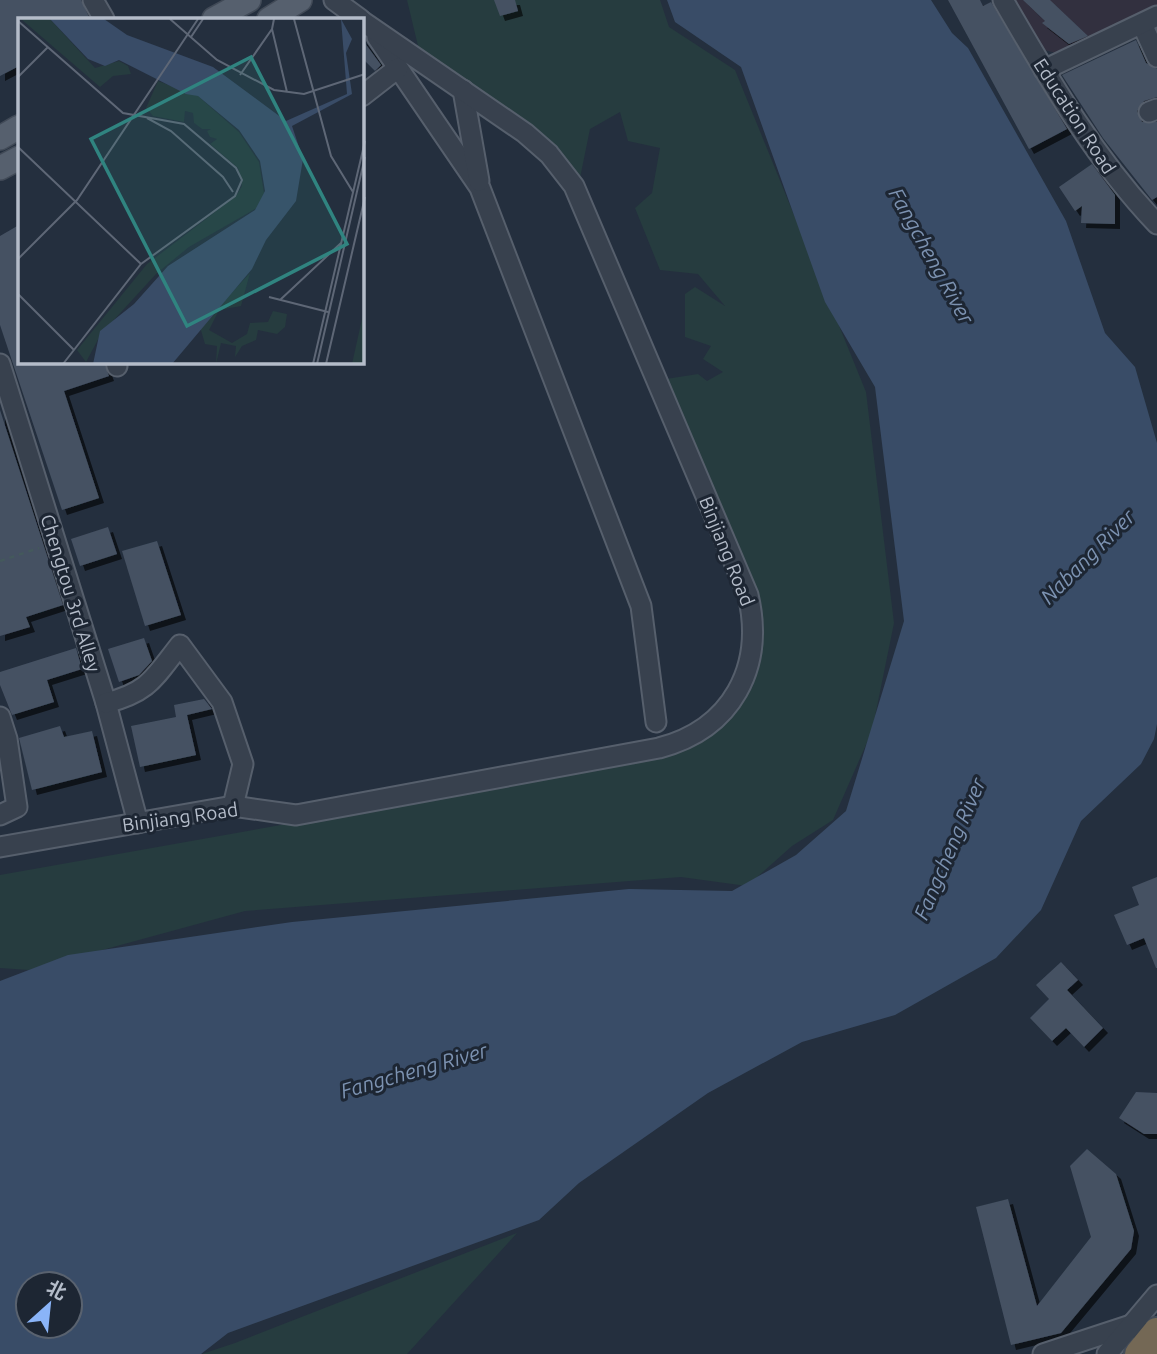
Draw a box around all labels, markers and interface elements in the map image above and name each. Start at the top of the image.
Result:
inset map [18,18,364,364]
street label: Education Road [1030,54,1120,178]
water label: Fangcheng River [885,183,980,328]
street label: Binjiang Road [695,493,759,609]
water label: Nabang River [1035,504,1140,608]
street label: Chengtou 3rd Alley [37,511,105,675]
water label: Fangcheng River [908,773,990,923]
street label: Binjiang Road [121,798,239,836]
water label: Fangcheng River [338,1037,491,1102]
north arrow [14,1270,84,1340]
text: 北 [43,1276,70,1304]

